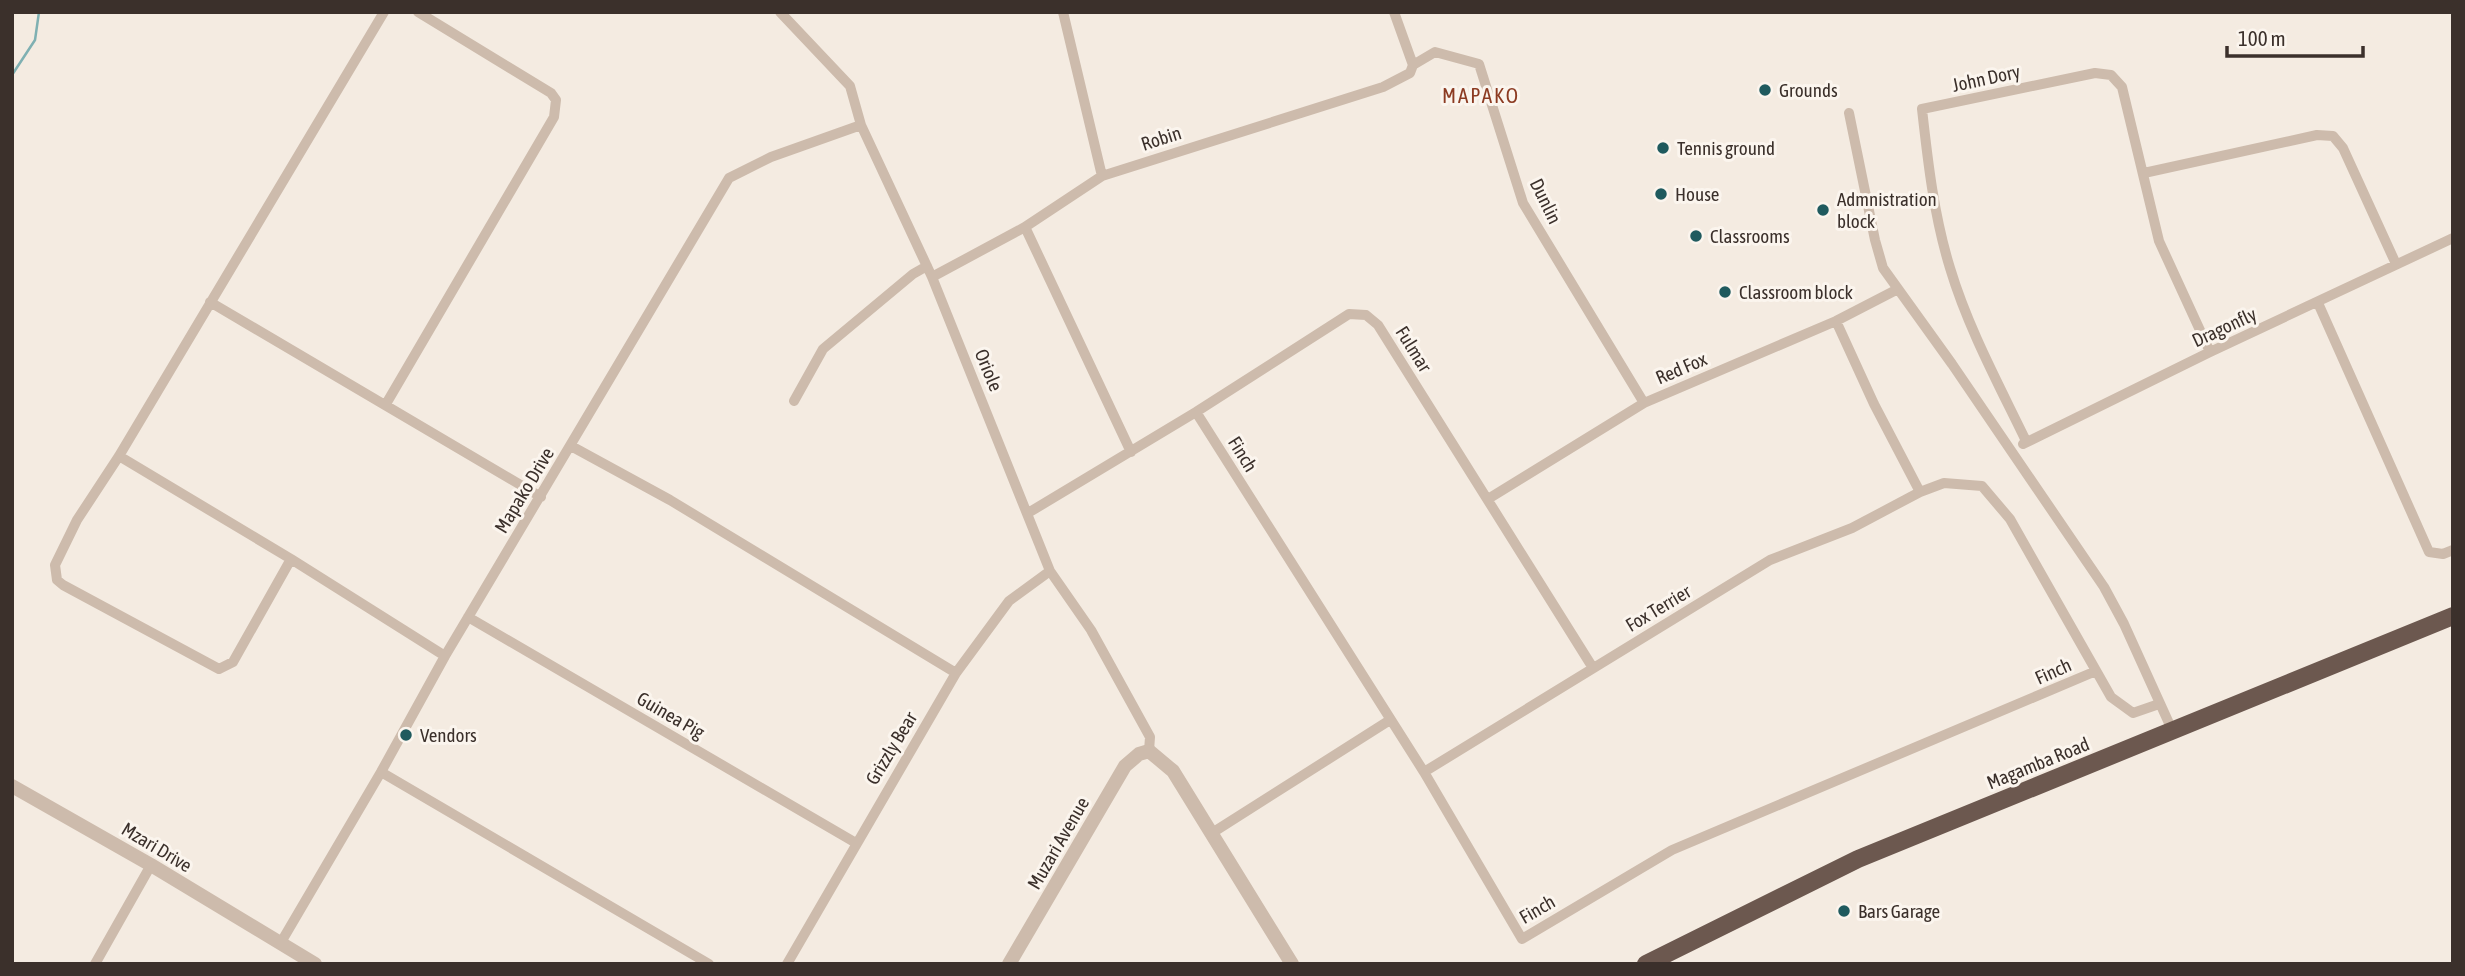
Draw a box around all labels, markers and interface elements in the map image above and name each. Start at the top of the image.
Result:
scale bar [2227,14,2364,58]
text: 100 m [2238,26,2286,50]
street label: John Dory [1950,60,2022,96]
place label: Grounds [1779,79,1838,101]
marker: Grounds [1757,82,1773,98]
district label: MAPAKO [1442,83,1520,107]
street label: Robin [1138,121,1184,155]
place label: Tennis ground [1677,137,1775,159]
marker: Tennis ground [1655,140,1671,156]
street label: Dunlin [1526,175,1566,227]
place label: House [1675,183,1719,205]
marker: House [1653,186,1669,202]
place label: Admnistration block [1837,188,1937,232]
marker: Admnistration block [1815,202,1831,218]
place label: Classrooms [1710,225,1790,247]
marker: Classrooms [1688,228,1704,244]
place label: Classroom block [1739,281,1853,303]
marker: Classroom block [1717,284,1733,300]
street label: Dragonfly [2188,302,2260,351]
street label: Fulmar [1391,322,1437,376]
street label: Oriole [971,346,1007,394]
street label: Red Fox [1652,347,1710,389]
street label: Finch [1224,432,1262,476]
street label: Mapako Drive [490,443,558,537]
street label: Fox Terrier [1622,580,1695,636]
street label: Finch [2031,653,2075,689]
street label: Guinea Pig [633,687,709,744]
street label: Grizzly Bear [861,707,922,788]
place label: Vendors [420,724,477,746]
marker: Vendors [398,727,414,743]
street label: Magamba Road [1984,732,2092,794]
street label: Muzari Avenue [1023,793,1093,893]
street label: Mzari Drive [118,818,196,876]
street label: Finch [1515,890,1559,928]
place label: Bars Garage [1858,900,1940,922]
marker: Bars Garage [1836,903,1852,919]

